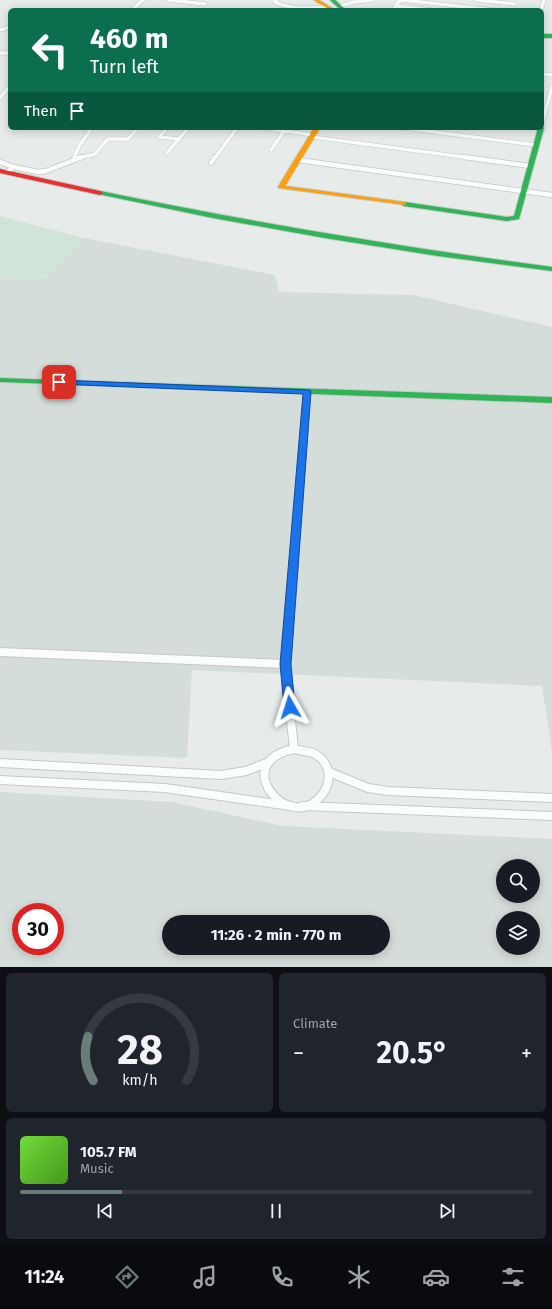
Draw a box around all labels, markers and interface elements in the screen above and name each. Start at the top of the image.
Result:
text: 460 m [90,22,168,55]
icon: left [24,24,76,76]
text: Turn left [90,56,159,78]
icon: arrive [66,100,88,122]
text: Then [24,102,58,120]
pin [42,365,76,399]
icon: arrive [48,371,70,393]
position arrow [269,686,311,728]
map controls [496,859,540,955]
button: search [496,859,540,903]
speed limit sign: 30 [12,903,64,955]
button: layers [496,911,540,955]
text: 11:26 · 2 min · 770 m [211,926,341,944]
text: Climate [293,1016,337,1031]
text: 28 [117,1024,162,1074]
text: 20.5° [377,1035,449,1071]
text: − [293,1040,304,1067]
text: + [521,1040,532,1067]
text: km/h [122,1071,157,1088]
text: 105.7 FM [80,1143,137,1161]
text: Music [80,1161,114,1176]
icon: previous [94,1200,116,1222]
icon: pause [265,1200,287,1222]
icon: next [436,1200,458,1222]
icon: directions [113,1263,141,1291]
icon: music [191,1263,219,1291]
icon: phone [268,1263,296,1291]
icon: climate [345,1263,373,1291]
icon: car [422,1263,450,1291]
icon: filters [499,1263,527,1291]
text: 11:24 [25,1266,64,1288]

